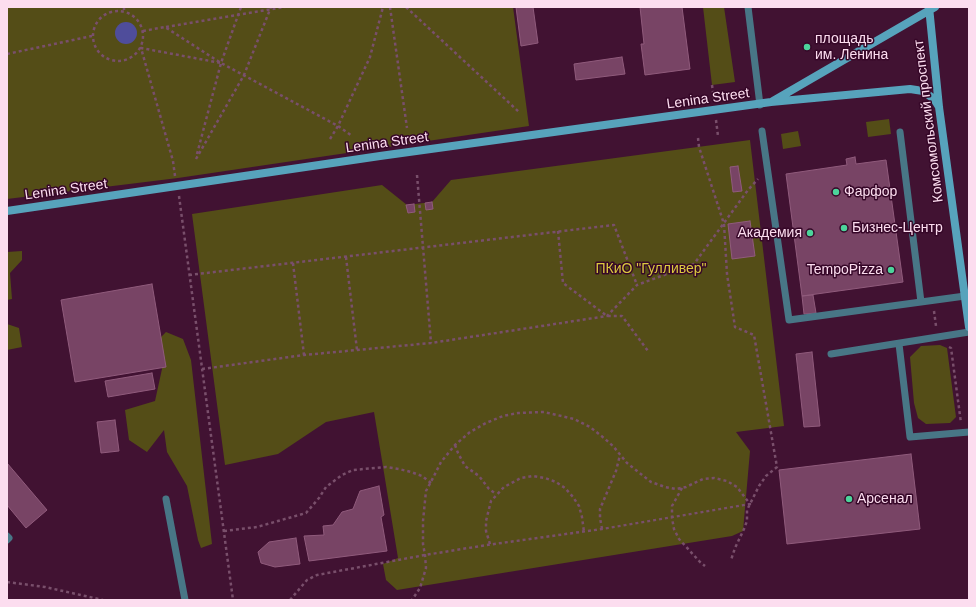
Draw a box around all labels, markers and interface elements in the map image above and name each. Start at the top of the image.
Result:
place label: площадь им. Ленина [815,31,888,64]
street label: Комсомольский проспект [911,39,947,203]
marker: площадь им. Ленина [802,42,812,52]
street label: Lenina Street [666,85,750,113]
street label: Lenina Street [345,129,429,157]
street label: Lenina Street [24,176,108,204]
place label: Фарфор [844,184,897,200]
marker: Фарфор [831,187,841,197]
place label: Бизнес-Центр [852,220,943,236]
marker: Бизнес-Центр [839,223,849,233]
place label: Академия [737,225,802,241]
marker: Академия [805,228,815,238]
park label: ПКиО "Гулливер" [595,261,707,277]
place label: TempoPizza [807,262,883,278]
marker: TempoPizza [886,265,896,275]
place label: Арсенал [857,491,913,507]
marker: Арсенал [844,494,854,504]

